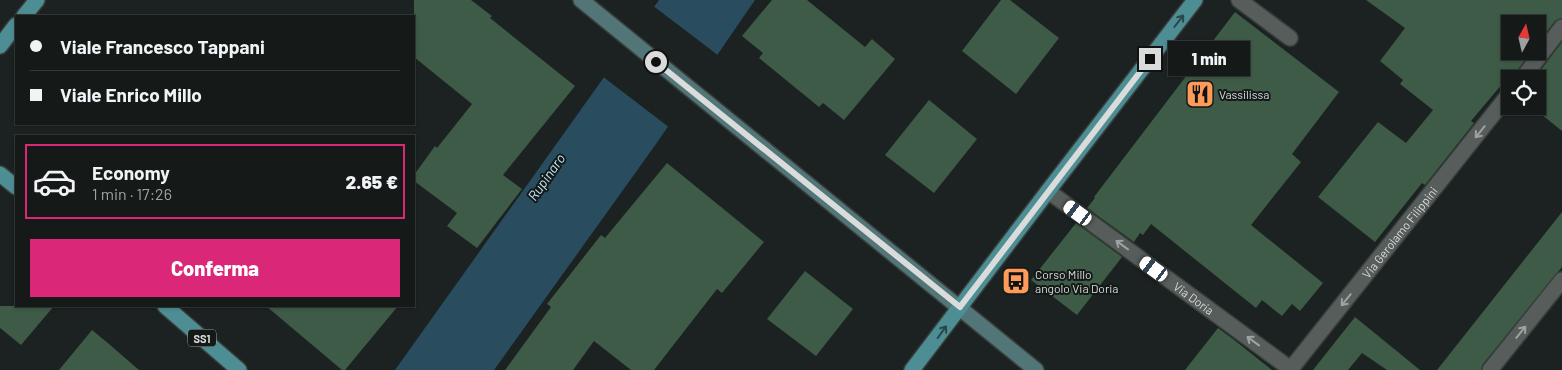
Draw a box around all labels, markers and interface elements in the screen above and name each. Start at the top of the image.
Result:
one-way arrow [1173,15,1184,28]
north arrow [1501,15,1546,60]
map controls [1501,15,1546,115]
text: Viale Francesco Tappani [60,35,265,58]
callout: 1 min [1168,42,1250,76]
route end [1139,48,1161,70]
text: 1 min [1191,49,1227,68]
route start [645,51,667,73]
button: locate [1501,70,1546,115]
restaurant icon: Vassilissa [1185,79,1215,109]
text: Viale Enrico Millo [60,83,202,106]
place label: Vassilissa [1219,87,1269,101]
one-way arrow [1474,125,1485,138]
water label: Rupinaro [524,150,568,204]
icon: car [32,159,77,204]
text: Economy [92,161,170,184]
text: 2.65 € [346,170,398,193]
text: 1 min · 17:26 [92,184,172,203]
street label: Via Gerolamo Filippini [1359,184,1440,281]
car [1061,198,1094,228]
button: Conferma [30,239,400,297]
one-way arrow [1115,240,1129,250]
car [1137,254,1170,284]
bus stop icon: Corso Millo angolo Via Doria [1001,266,1031,296]
place label: Corso Millo angolo Via Doria [1035,267,1118,295]
street label: Via Doria [1171,279,1217,317]
one-way arrow [1340,293,1351,306]
one-way arrow [937,326,948,339]
one-way arrow [1515,326,1526,339]
road number: SS1 [188,329,216,346]
one-way arrow [1246,336,1260,346]

